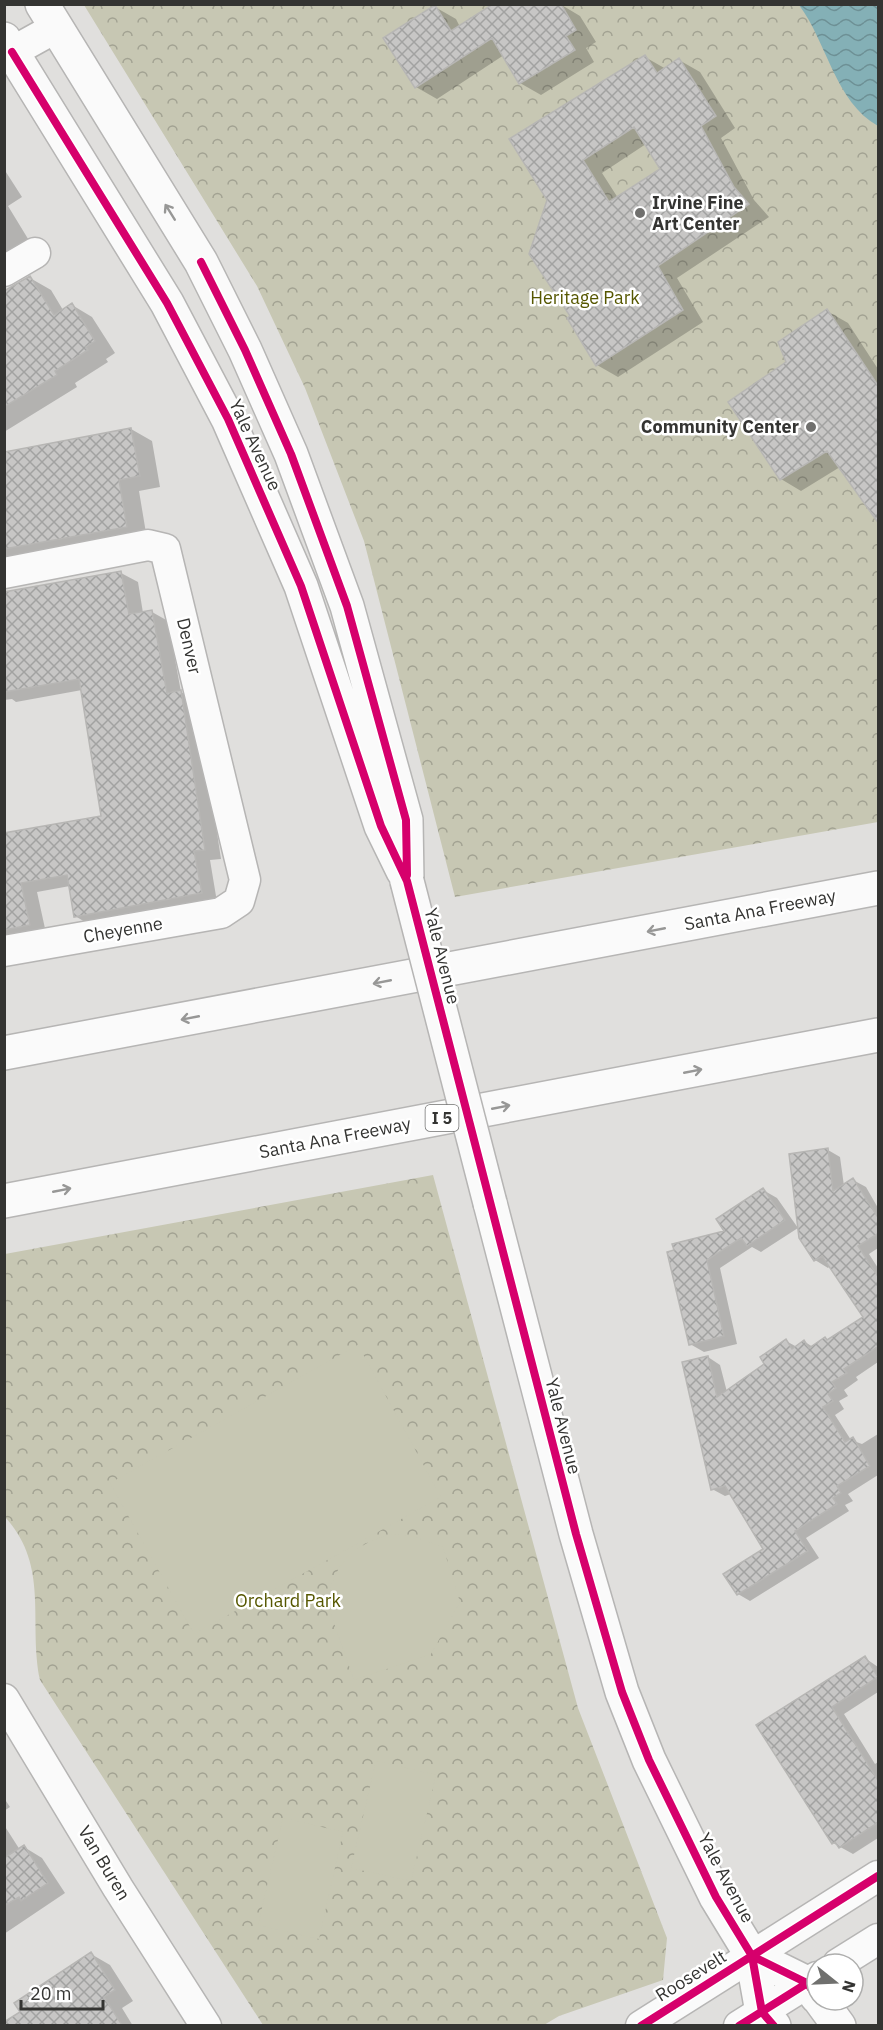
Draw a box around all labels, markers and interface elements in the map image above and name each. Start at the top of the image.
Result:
place label: Irvine Fine Art Center [652,191,744,235]
one-way arrow [164,204,176,221]
marker: Irvine Fine Art Center [633,206,647,220]
park label: Heritage Park [530,286,640,309]
street label: Yale Avenue [224,395,287,494]
place label: Community Center [641,415,799,438]
marker: Community Center [804,420,818,434]
street label: Denver [172,615,207,677]
street label: Santa Ana Freeway [682,884,838,936]
street label: Yale Avenue [419,905,466,1007]
street label: Cheyenne [81,911,165,948]
one-way arrow [647,925,666,936]
one-way arrow [372,977,392,988]
one-way arrow [181,1013,200,1024]
one-way arrow [682,1065,702,1076]
one-way arrow [491,1101,510,1112]
road number: I 5 [426,1105,458,1131]
street label: Santa Ana Freeway [257,1112,413,1164]
one-way arrow [52,1184,71,1195]
street label: Yale Avenue [540,1375,587,1477]
park label: Orchard Park [235,1589,341,1612]
street label: Van Buren [73,1821,136,1904]
street label: Yale Avenue [693,1829,760,1927]
street label: Roosevelt [651,1945,731,2006]
north arrow [805,1952,865,2012]
scale bar [21,1973,104,2011]
text: N [838,1978,861,1995]
text: 20 m [30,1982,72,2005]

